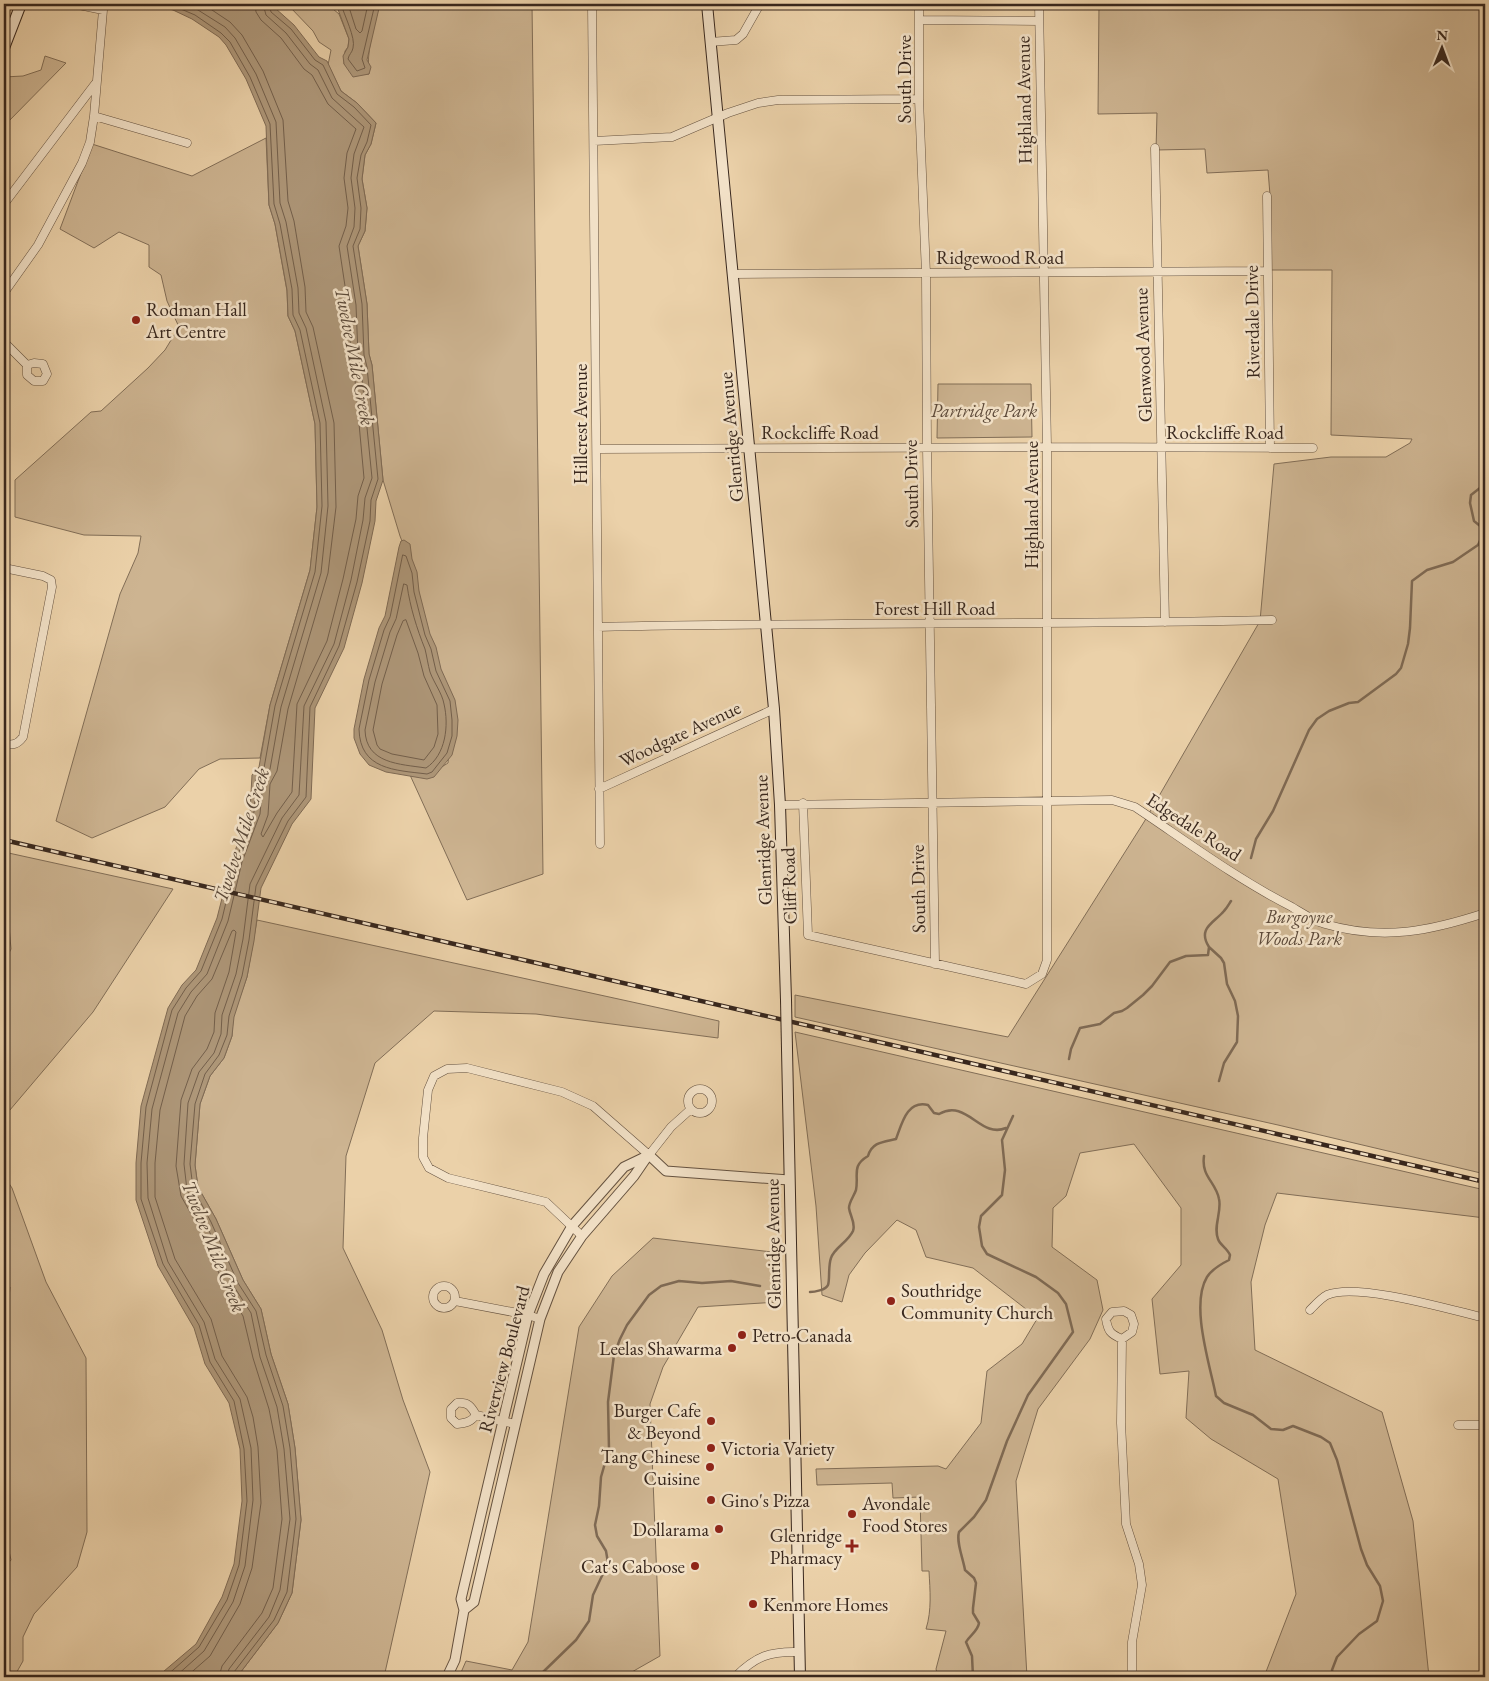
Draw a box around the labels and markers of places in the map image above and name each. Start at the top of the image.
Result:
place label: Rodman Hall Art Centre [145,297,247,344]
marker: Rodman Hall Art Centre [130,314,142,326]
place label: Southridge Community Church [901,1278,1054,1325]
marker: Southridge Community Church [885,1295,897,1307]
place label: Petro-Canada [752,1323,852,1348]
marker: Petro-Canada [736,1329,748,1341]
place label: Leelas Shawarma [599,1336,722,1361]
marker: Leelas Shawarma [726,1342,738,1354]
place label: Burger Cafe & Beyond [614,1398,701,1445]
marker: Burger Cafe & Beyond [705,1415,717,1427]
place label: Victoria Variety [721,1436,835,1461]
marker: Victoria Variety [705,1442,717,1454]
place label: Tang Chinese Cuisine [601,1444,700,1491]
marker: Tang Chinese Cuisine [704,1461,716,1473]
place label: Gino's Pizza [721,1488,810,1513]
place label: Avondale Food Stores [861,1491,947,1538]
marker: Gino's Pizza [705,1494,717,1506]
marker: Avondale Food Stores [846,1508,858,1520]
place label: Dollarama [633,1517,709,1542]
marker: Dollarama [713,1523,725,1535]
place label: Glenridge Pharmacy [770,1523,843,1570]
marker: Glenridge Pharmacy [846,1540,858,1552]
place label: Cat's Caboose [581,1554,685,1579]
marker: Cat's Caboose [689,1560,701,1572]
place label: Kenmore Homes [763,1592,888,1617]
marker: Kenmore Homes [747,1598,759,1610]

